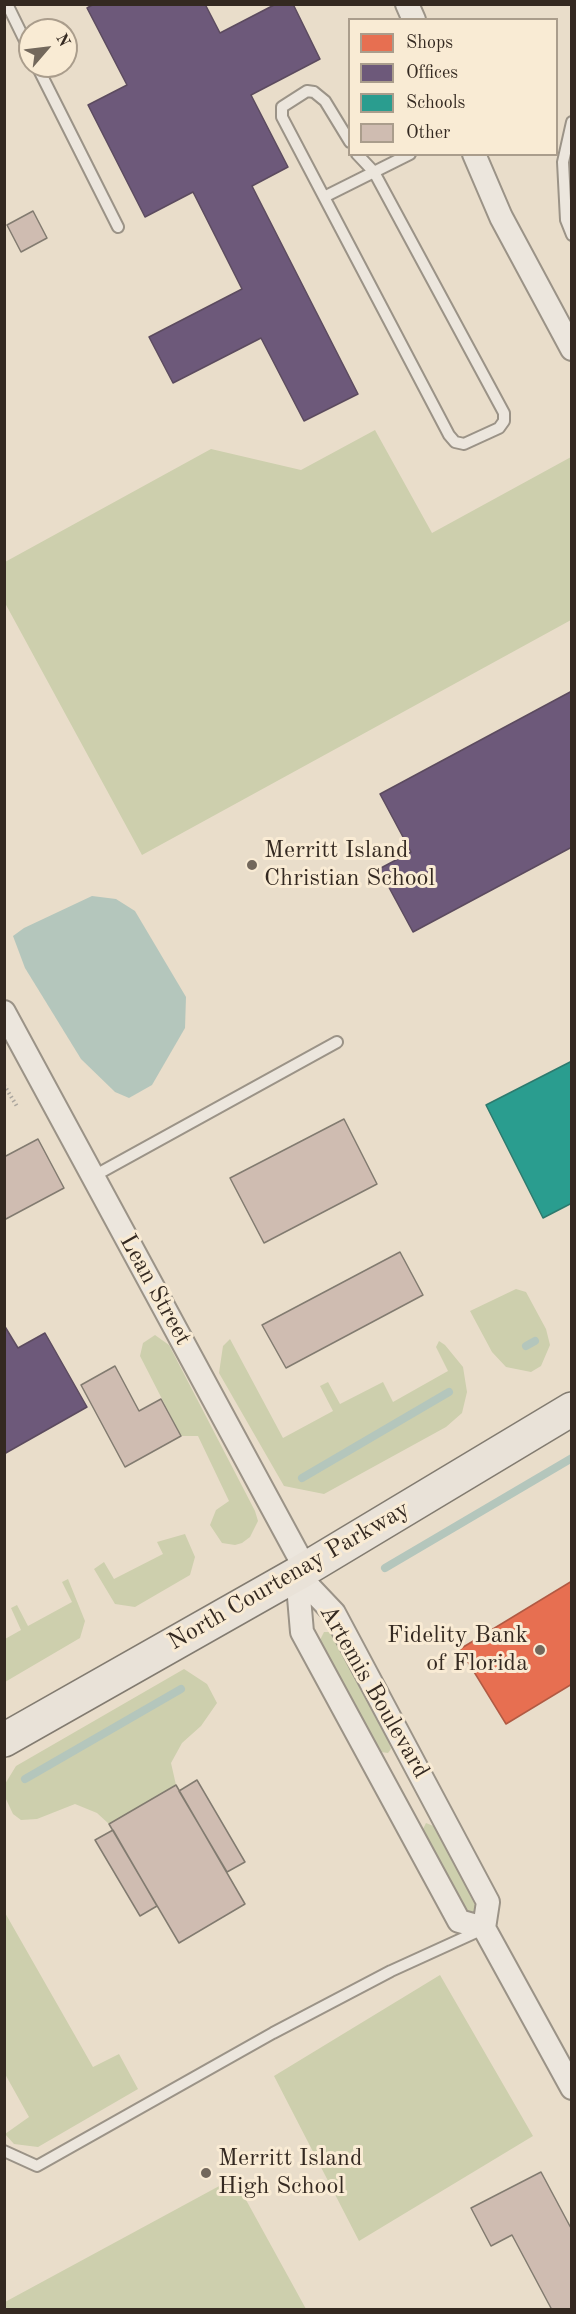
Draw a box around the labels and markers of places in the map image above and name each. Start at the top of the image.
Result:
place label: Merritt Island Christian School [264,837,435,893]
marker: Merritt Island Christian School [245,858,259,872]
place label: Fidelity Bank of Florida [387,1622,528,1678]
marker: Fidelity Bank of Florida [533,1643,547,1657]
place label: Merritt Island High School [218,2145,363,2201]
marker: Merritt Island High School [199,2166,213,2180]

